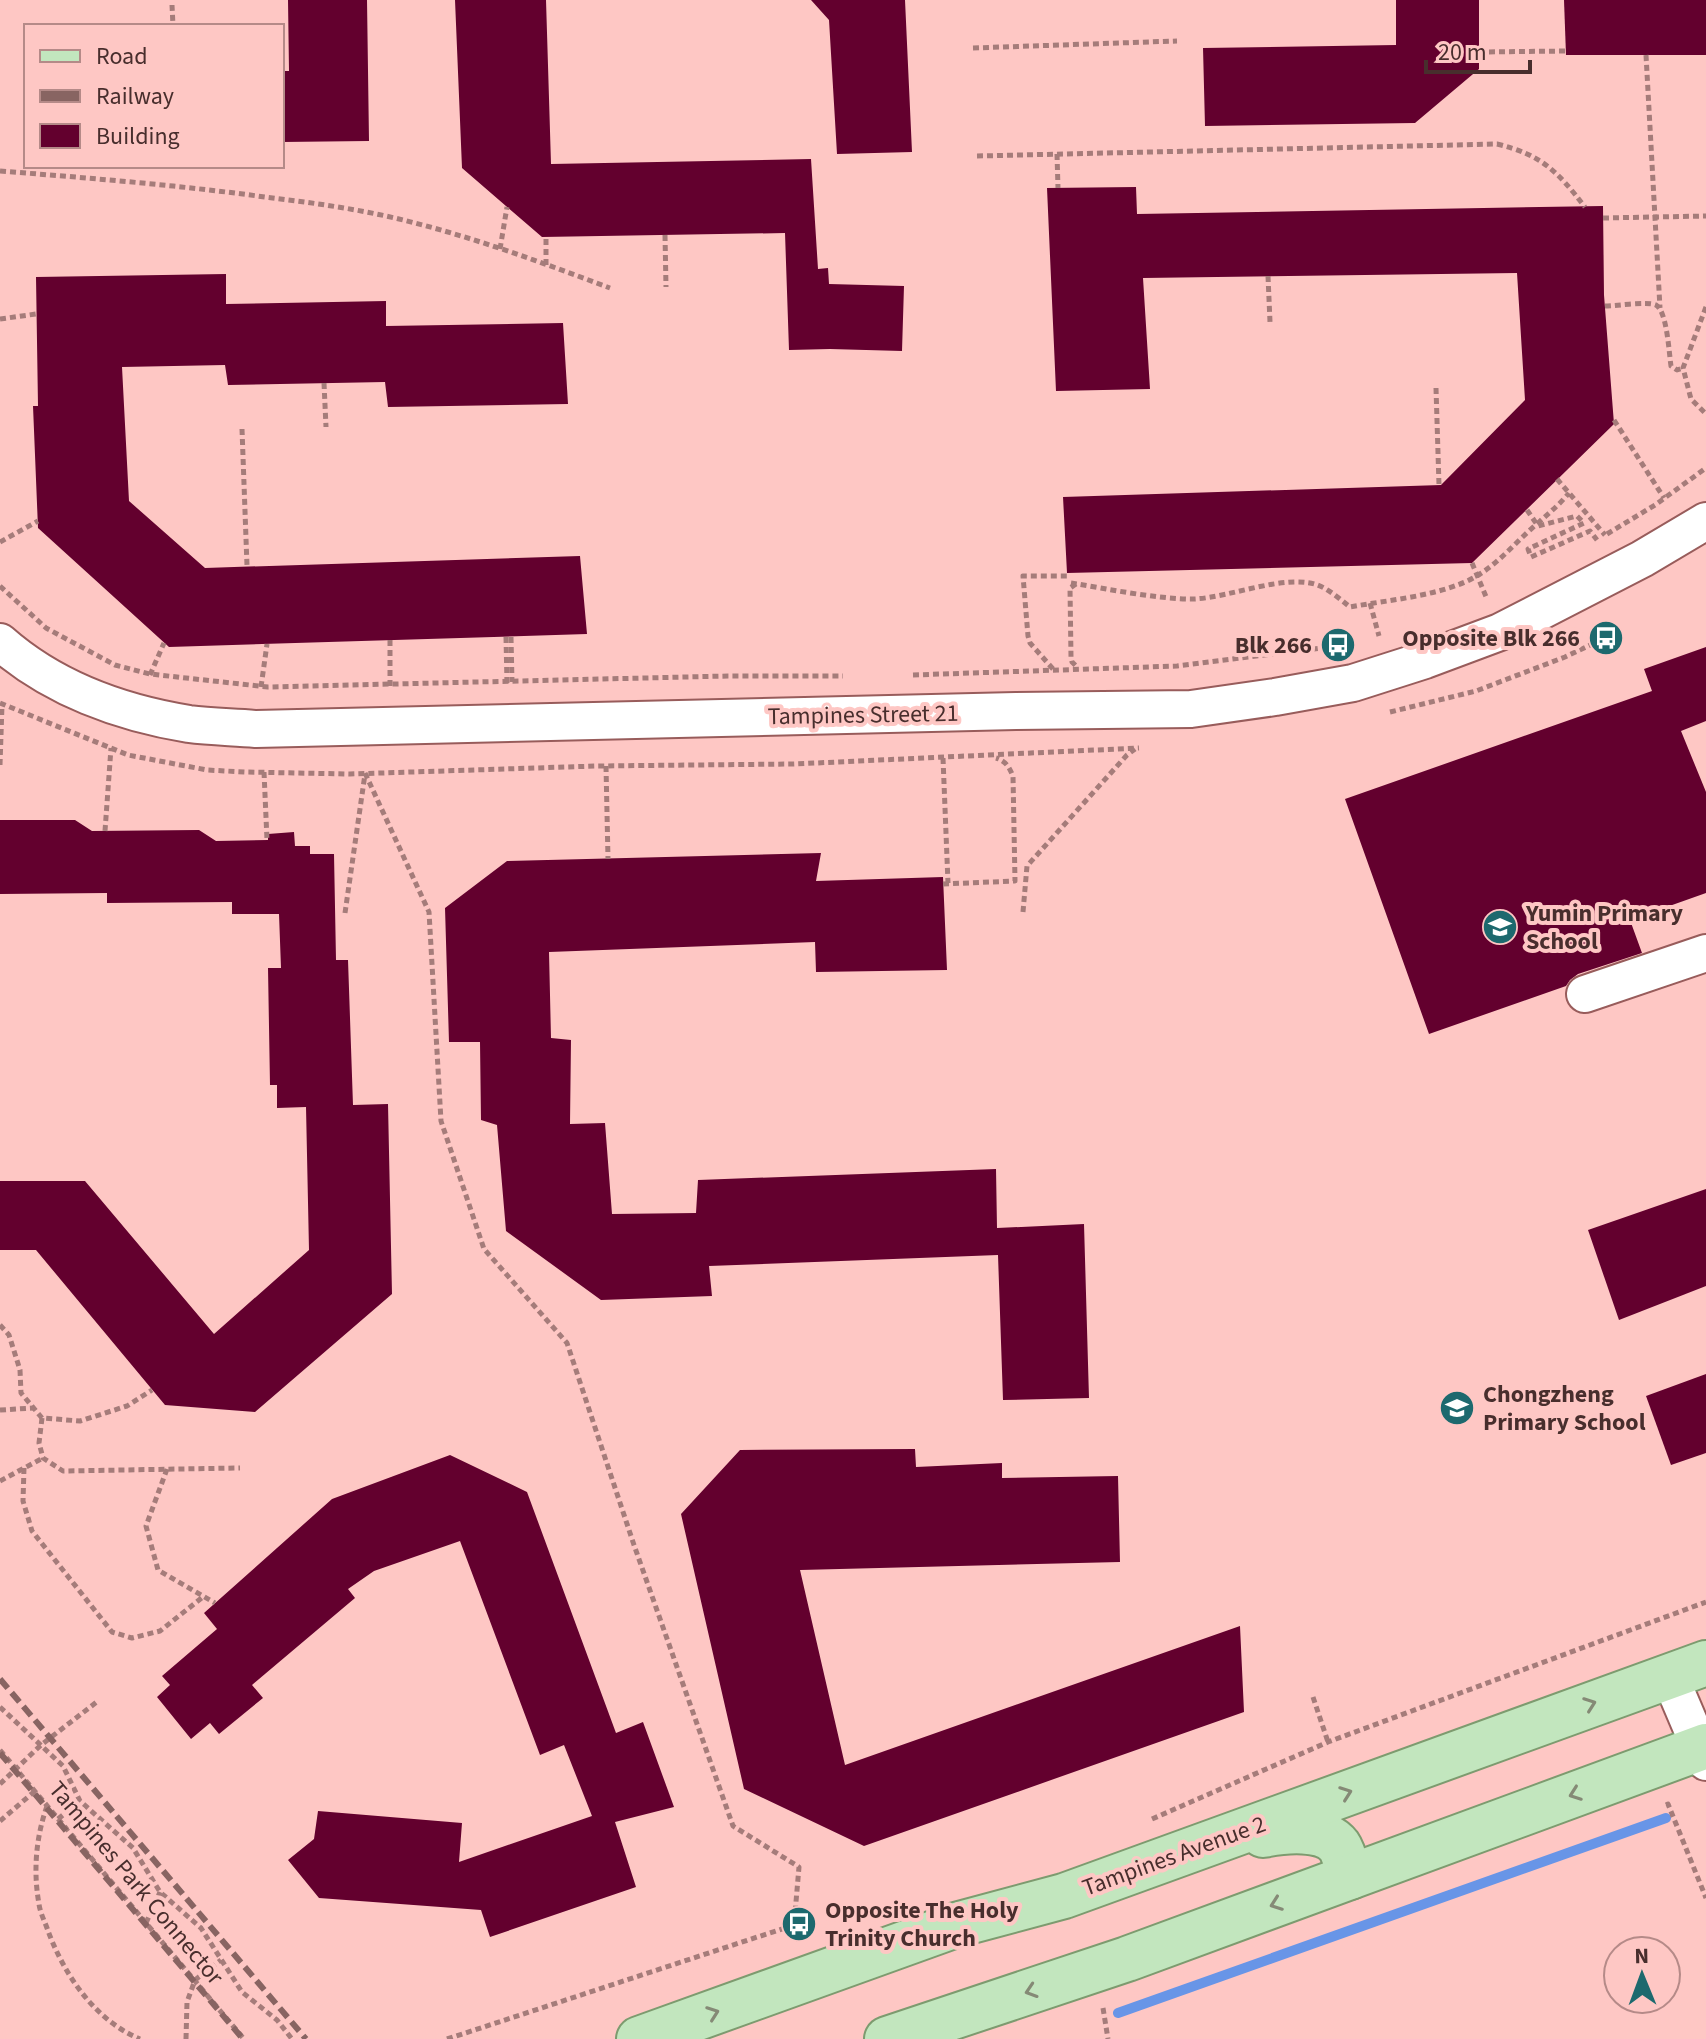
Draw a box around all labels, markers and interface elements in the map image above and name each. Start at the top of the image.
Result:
legend [24,24,284,168]
scale bar [1426,24,1530,74]
text: 20 m [1438,35,1487,70]
text: Road [96,39,148,74]
text: Railway [96,79,174,114]
text: Building [96,119,180,154]
bus stop icon: Opposite Blk 266 [1587,619,1625,657]
place label: Opposite Blk 266 [1402,621,1580,656]
bus stop icon: Blk 266 [1319,626,1357,664]
place label: Blk 266 [1235,628,1312,663]
street label: Tampines Street 21 [767,696,959,734]
place label: Yumin Primary School [1525,896,1683,959]
school or university icon: Yumin Primary School [1481,908,1519,946]
place label: Chongzheng Primary School [1483,1377,1646,1440]
school or university icon: Chongzheng Primary School [1438,1389,1476,1427]
one-way arrow [1582,1697,1596,1714]
street label: Tampines Park Connector [40,1773,232,1993]
one-way arrow [1569,1784,1583,1801]
one-way arrow [1338,1787,1352,1803]
street label: Tampines Avenue 2 [1077,1807,1271,1905]
place label: Opposite The Holy Trinity Church [825,1893,1019,1956]
one-way arrow [1270,1894,1284,1911]
bus stop icon: Opposite The Holy Trinity Church [780,1905,818,1943]
north arrow [1602,1935,1682,2015]
text: N [1634,1940,1649,1972]
one-way arrow [1025,1981,1039,1997]
one-way arrow [705,2006,719,2022]

